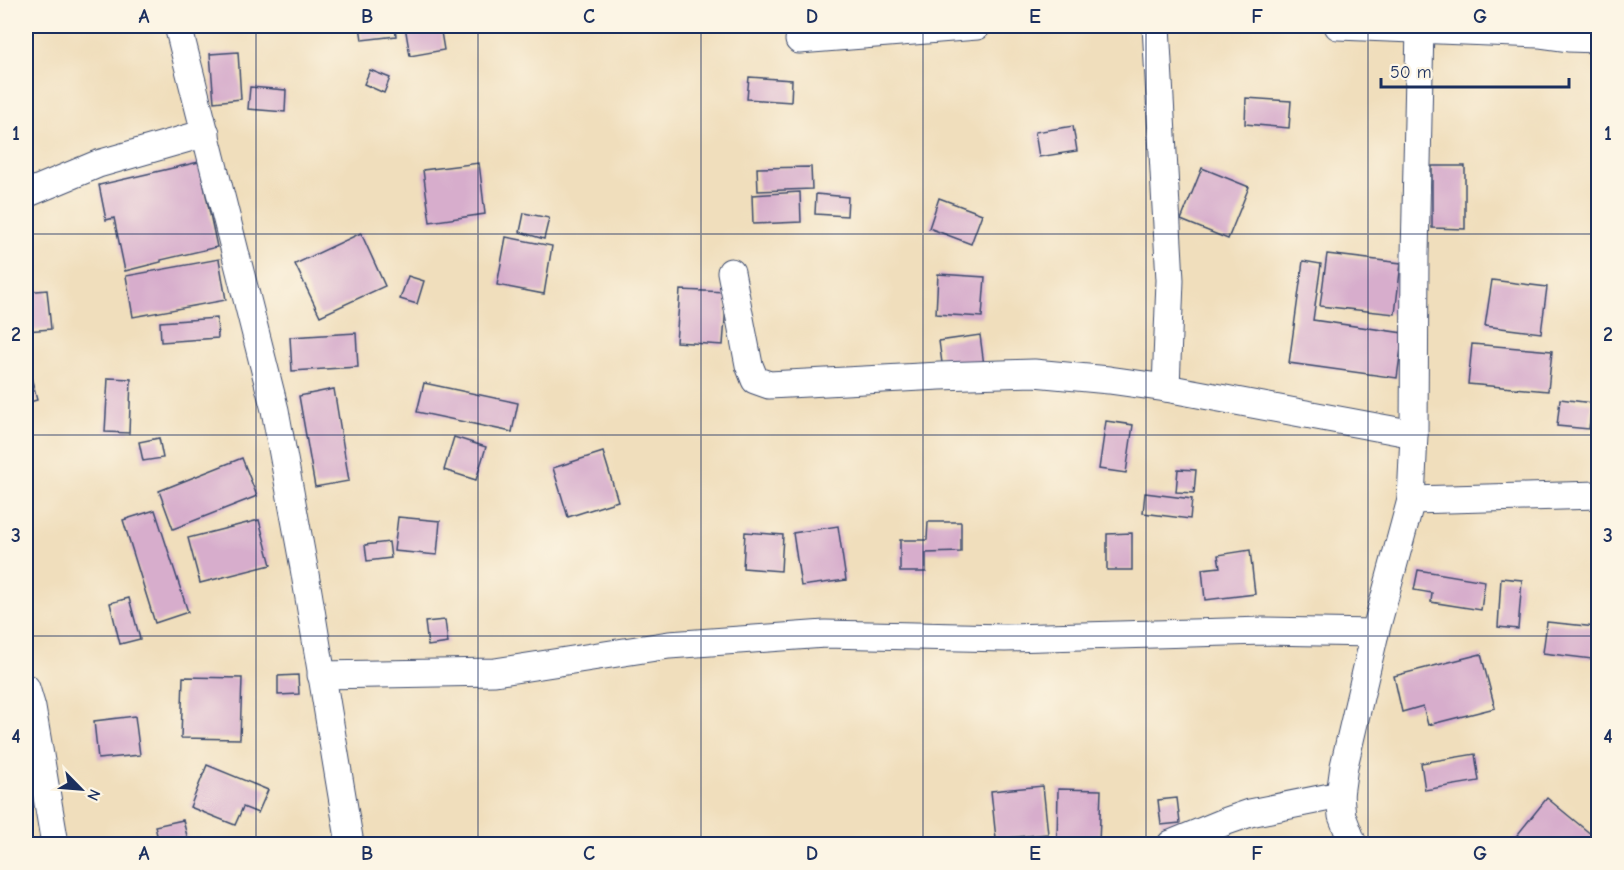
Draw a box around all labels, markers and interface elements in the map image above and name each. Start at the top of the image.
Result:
text: A [138,5,150,28]
text: B [361,5,373,28]
text: C [583,5,595,28]
text: D [806,5,818,28]
text: E [1029,5,1041,28]
text: F [1251,5,1263,28]
text: G [1473,5,1487,28]
scale bar [1381,51,1568,89]
text: 50 m [1390,62,1432,83]
text: 1 [12,122,20,145]
text: 1 [1604,122,1612,145]
text: 2 [11,323,21,346]
text: 2 [1603,323,1613,346]
text: 3 [11,524,21,547]
text: 3 [1603,524,1613,547]
text: 4 [11,725,21,748]
text: 4 [1603,725,1613,748]
north arrow [51,759,111,819]
text: N [83,786,104,803]
text: A [138,842,150,865]
text: B [361,842,373,865]
text: C [583,842,595,865]
text: D [806,842,818,865]
text: E [1029,842,1041,865]
text: F [1251,842,1263,865]
text: G [1473,842,1487,865]

